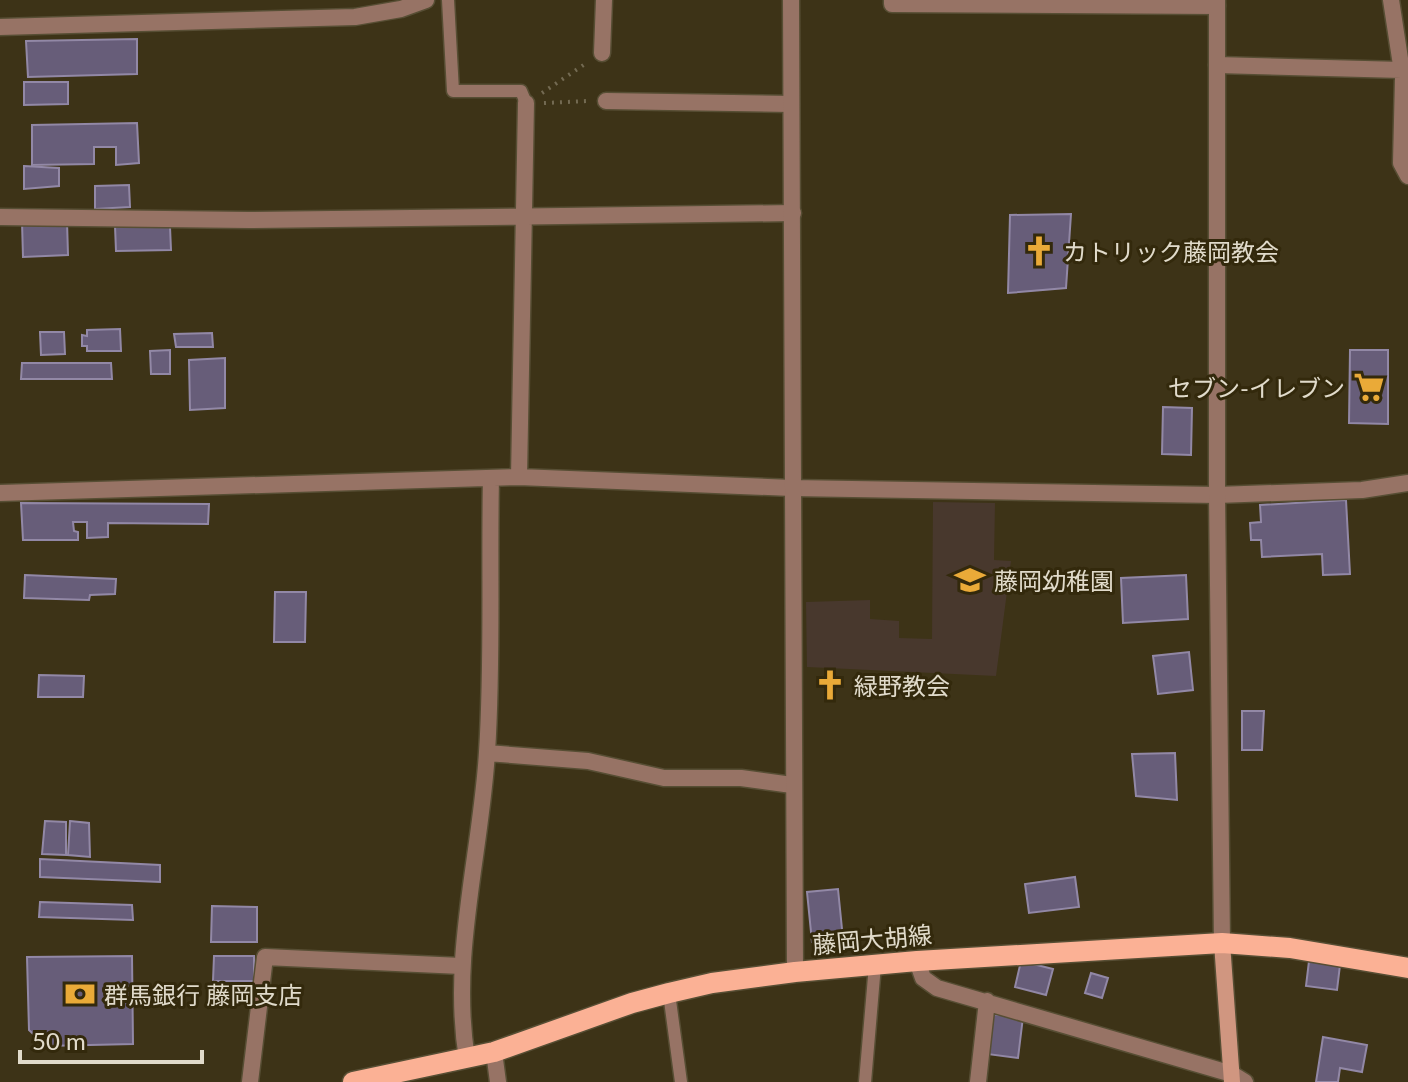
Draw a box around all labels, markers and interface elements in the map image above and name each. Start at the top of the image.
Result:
church icon: カトリック藤岡教会 [1022,234,1056,268]
place label: カトリック藤岡教会 [1063,237,1279,266]
supermarket icon: セブン-イレブン [1352,370,1386,404]
place label: セブン-イレブン [1168,373,1345,402]
school or university icon: 藤岡幼稚園 [953,563,987,597]
place label: 藤岡幼稚園 [994,566,1114,595]
church icon: 緑野教会 [813,668,847,702]
place label: 緑野教会 [854,671,950,700]
street label: 藤岡大胡線 [811,919,933,959]
bank icon: 群馬銀行 藤岡支店 [63,977,97,1011]
place label: 群馬銀行 藤岡支店 [104,980,302,1009]
scale bar [20,1014,202,1064]
text: 50 m [32,1026,86,1055]

